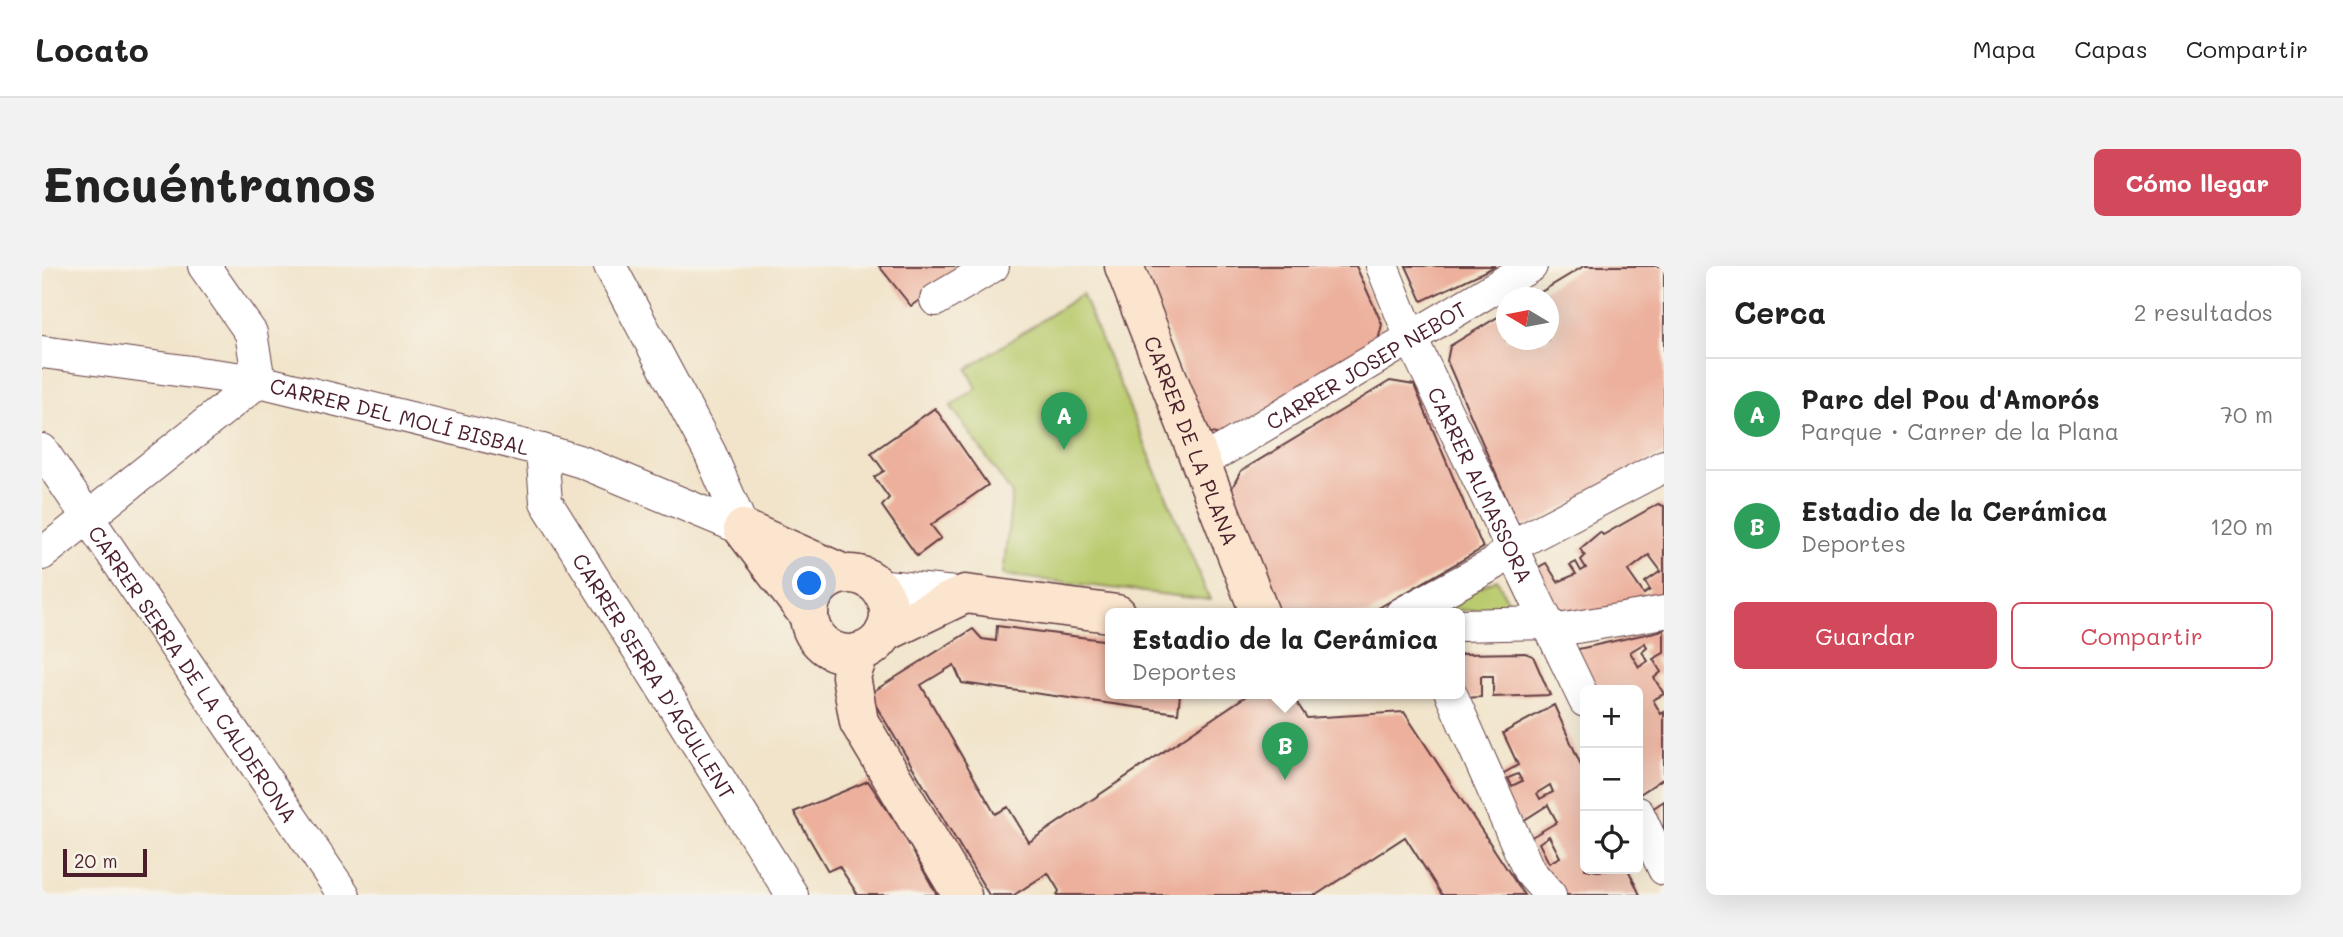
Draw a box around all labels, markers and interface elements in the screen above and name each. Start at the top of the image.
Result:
text: Locato [35,27,149,70]
text: Mapa [1972,33,2036,64]
text: Capas [2074,33,2148,64]
text: Compartir [2186,33,2308,64]
button: Cómo llegar [2094,149,2301,216]
text: Encuéntranos [42,151,376,214]
north arrow [1496,287,1559,350]
text: Cerca [1734,292,1826,332]
street label: CARRER JOSEP NEBOT [1260,294,1471,435]
text: 2 resultados [2134,297,2273,327]
street label: CARRER DE LA PLANA [1139,332,1245,549]
street label: CARRER DEL MOLÍ BISBAL [267,371,532,460]
street label: CARRER ALMASSORA [1423,382,1540,587]
text: Parc del Pou d'Amorós [1801,382,2100,416]
pin: A [1041,392,1087,450]
text: A [1749,399,1765,429]
text: 70 m [2220,399,2273,429]
text: Parque · Carrer de la Plana [1801,416,2119,446]
text: Estadio de la Cerámica [1801,494,2108,528]
text: B [1749,511,1765,541]
text: 120 m [2210,511,2273,541]
street label: CARRER SERRA DE LA CALDERONA [83,520,304,827]
text: Deportes [1801,528,1906,558]
street label: CARRER SERRA D'AGULLENT [568,548,742,804]
your location [792,566,826,600]
button: Guardar [1734,602,1997,669]
button: Compartir [2011,602,2273,669]
popup [1105,608,1465,699]
text: Estadio de la Cerámica [1132,622,1438,656]
text: Deportes [1132,656,1237,686]
map controls [1580,685,1643,874]
button: + [1580,685,1643,748]
pin: B [1262,722,1308,780]
button: − [1580,748,1643,811]
button: locate [1580,811,1643,874]
scale bar [63,846,147,878]
text: 20 m [74,848,118,873]

